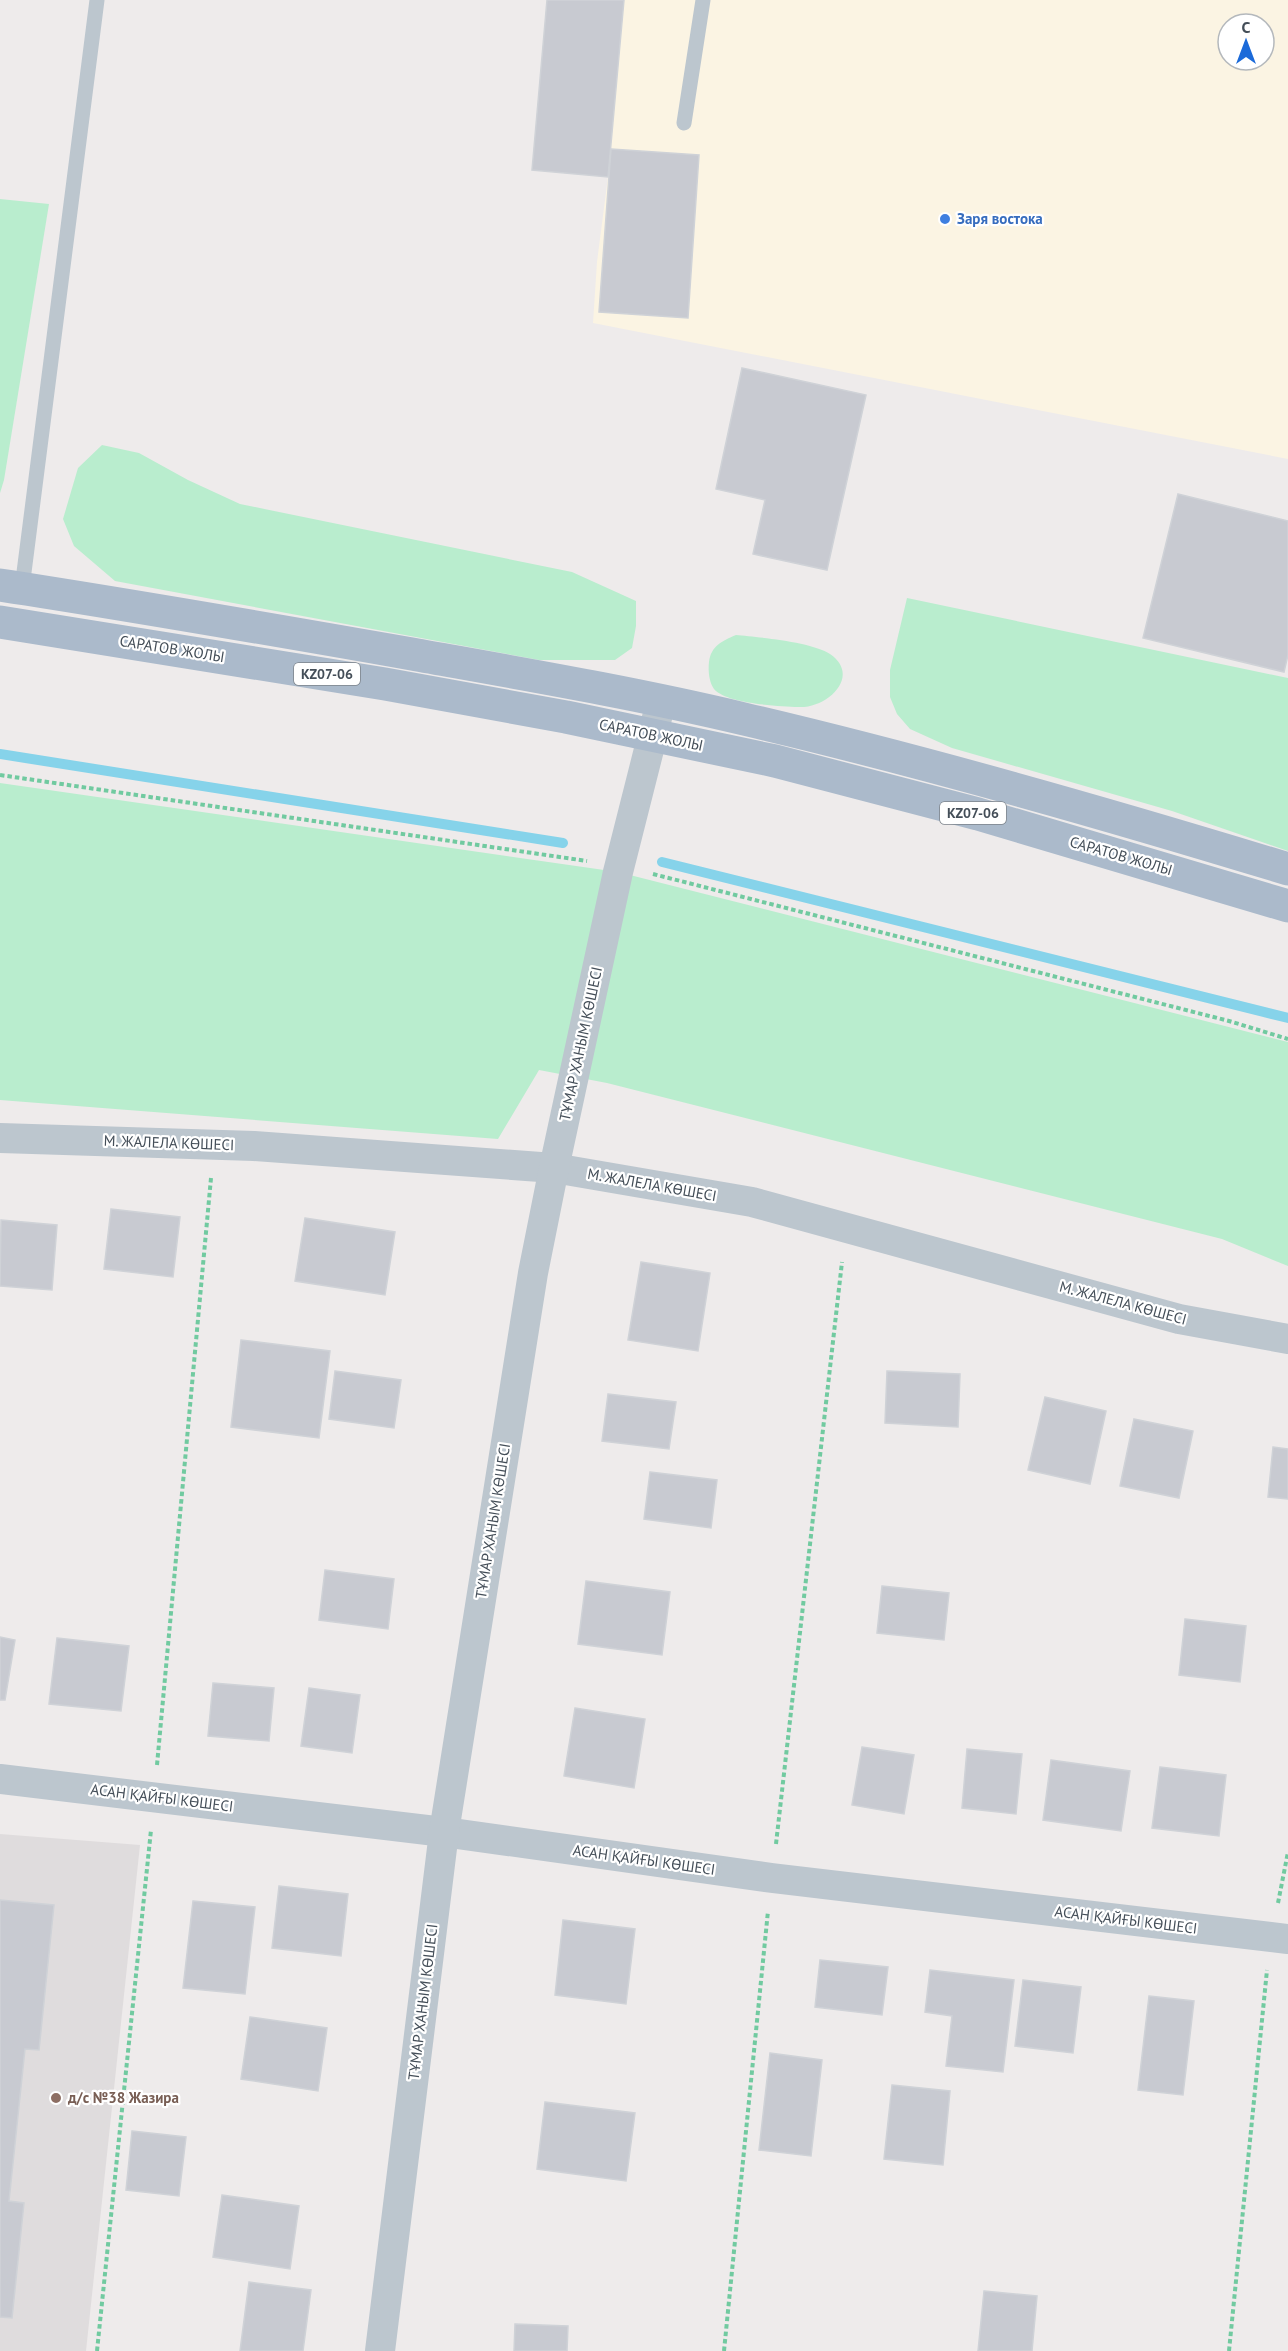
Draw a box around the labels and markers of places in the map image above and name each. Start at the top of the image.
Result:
place label: Заря востока [957,209,1043,228]
marker: Заря востока [938,212,952,226]
place label: д/с №38 Жазира [67,2088,179,2107]
marker: д/с №38 Жазира [49,2091,63,2105]

